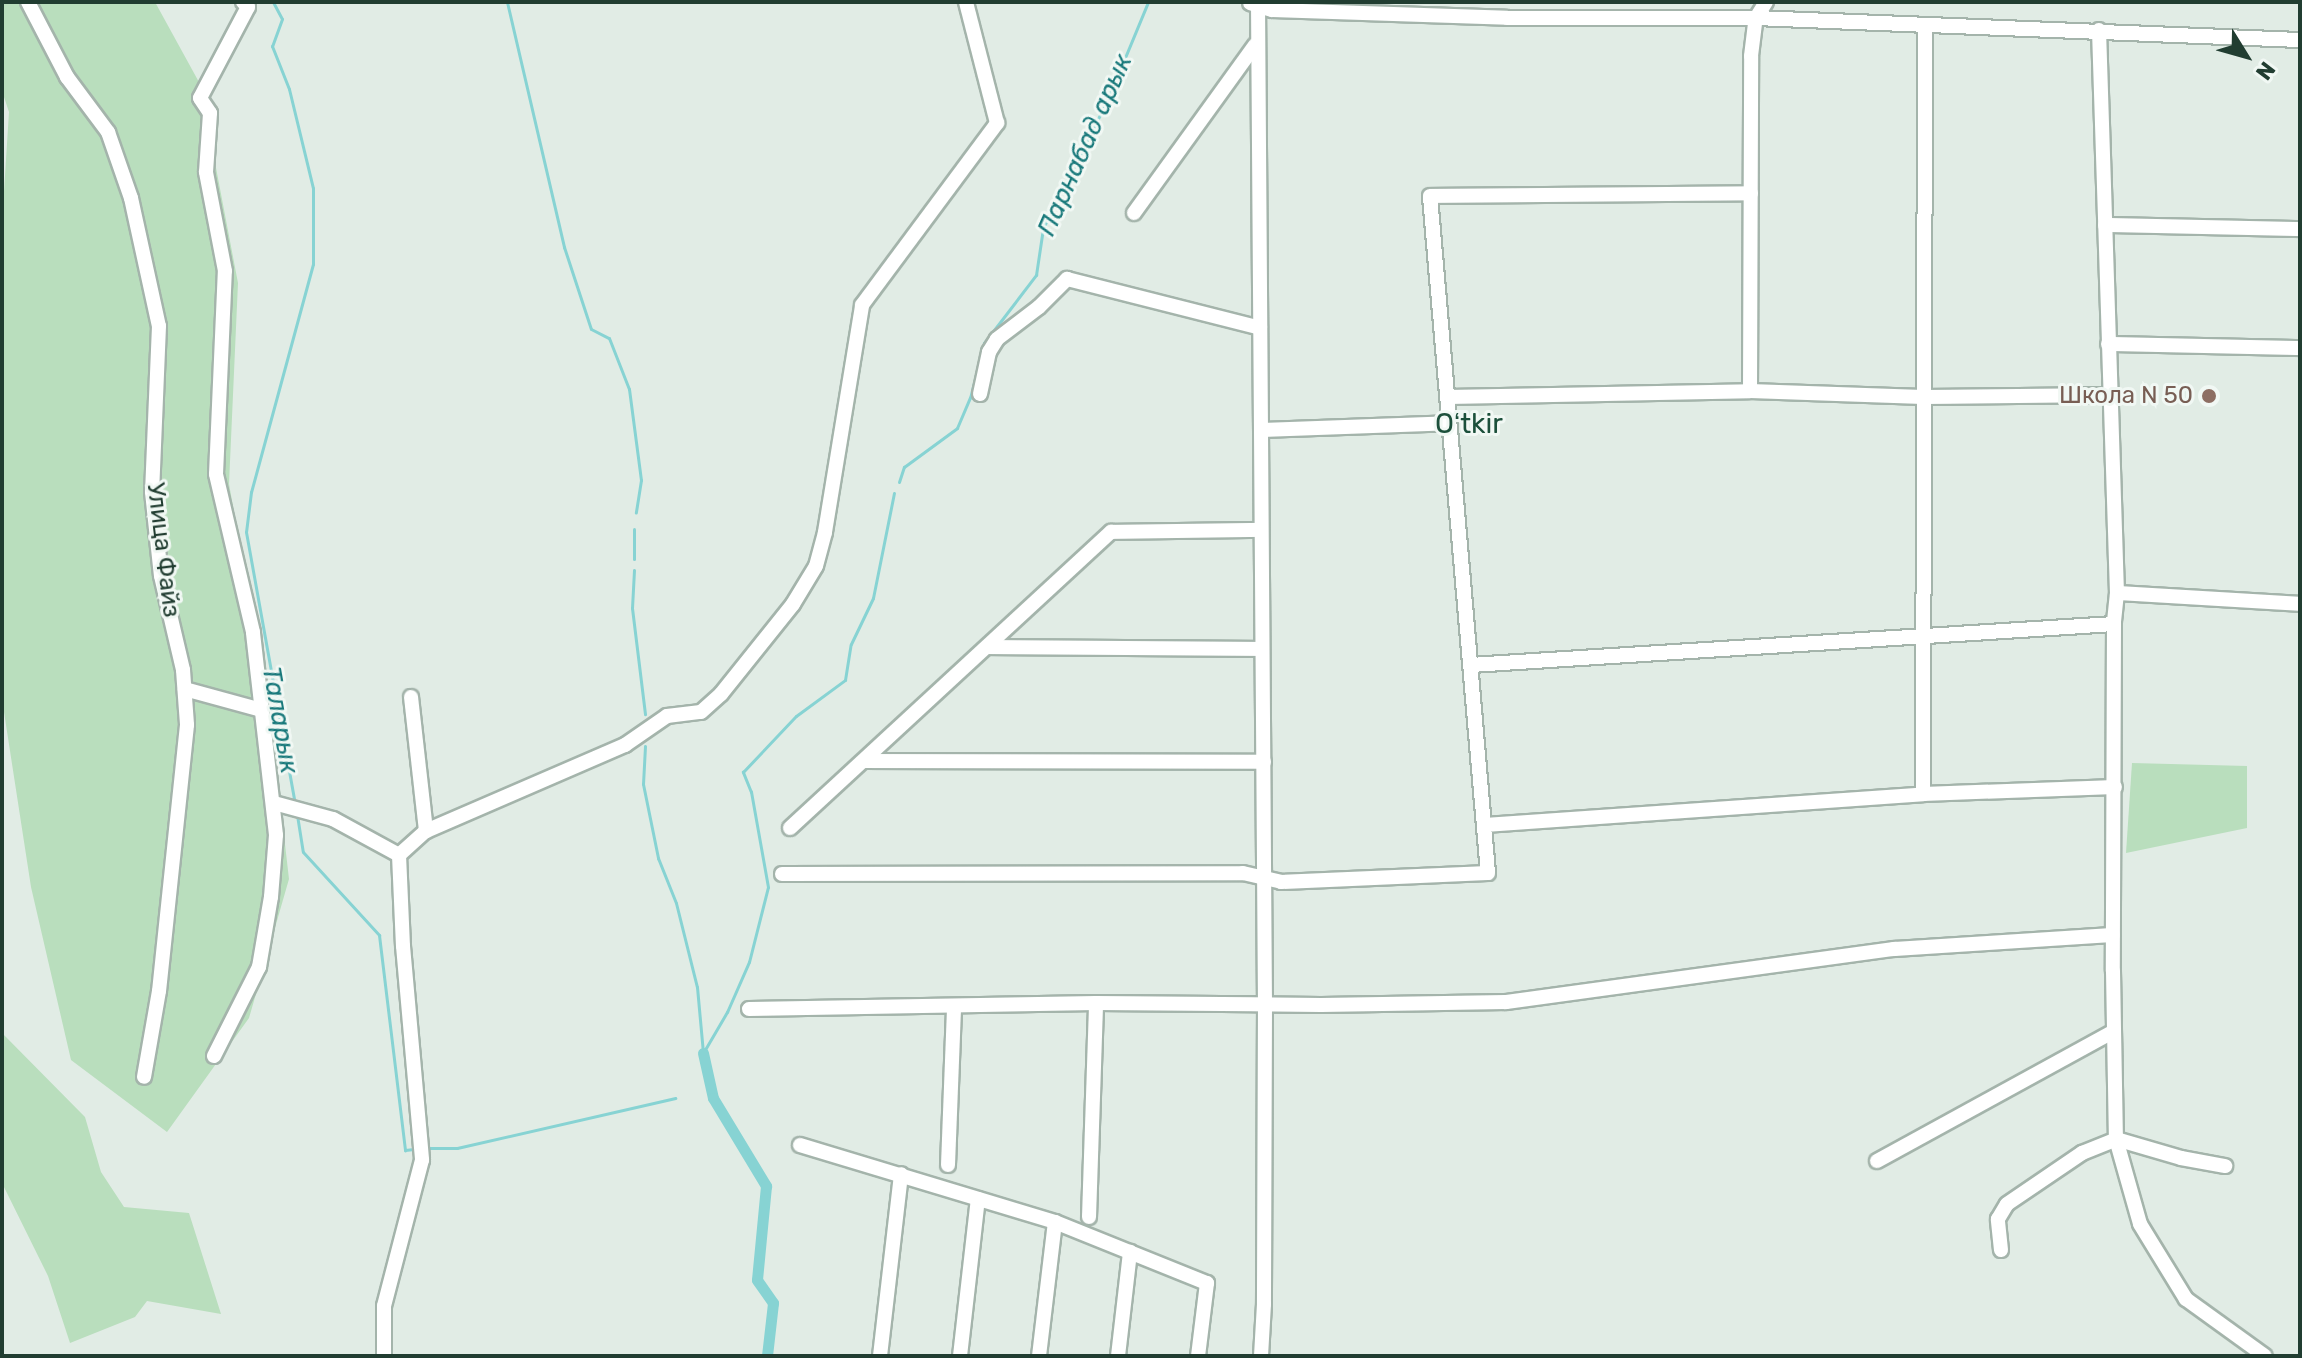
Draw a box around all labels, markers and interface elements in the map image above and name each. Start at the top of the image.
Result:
north arrow [2206,16,2286,96]
water label: Парнабад арык [1031,49,1139,241]
text: N [2250,56,2281,85]
place label: Школа N 50 [2059,382,2193,410]
marker: Школа N 50 [2200,387,2218,405]
district label: Oʻtkir [1435,407,1503,441]
street label: Улица Файз [140,481,186,619]
water label: Таларык [255,664,305,776]

